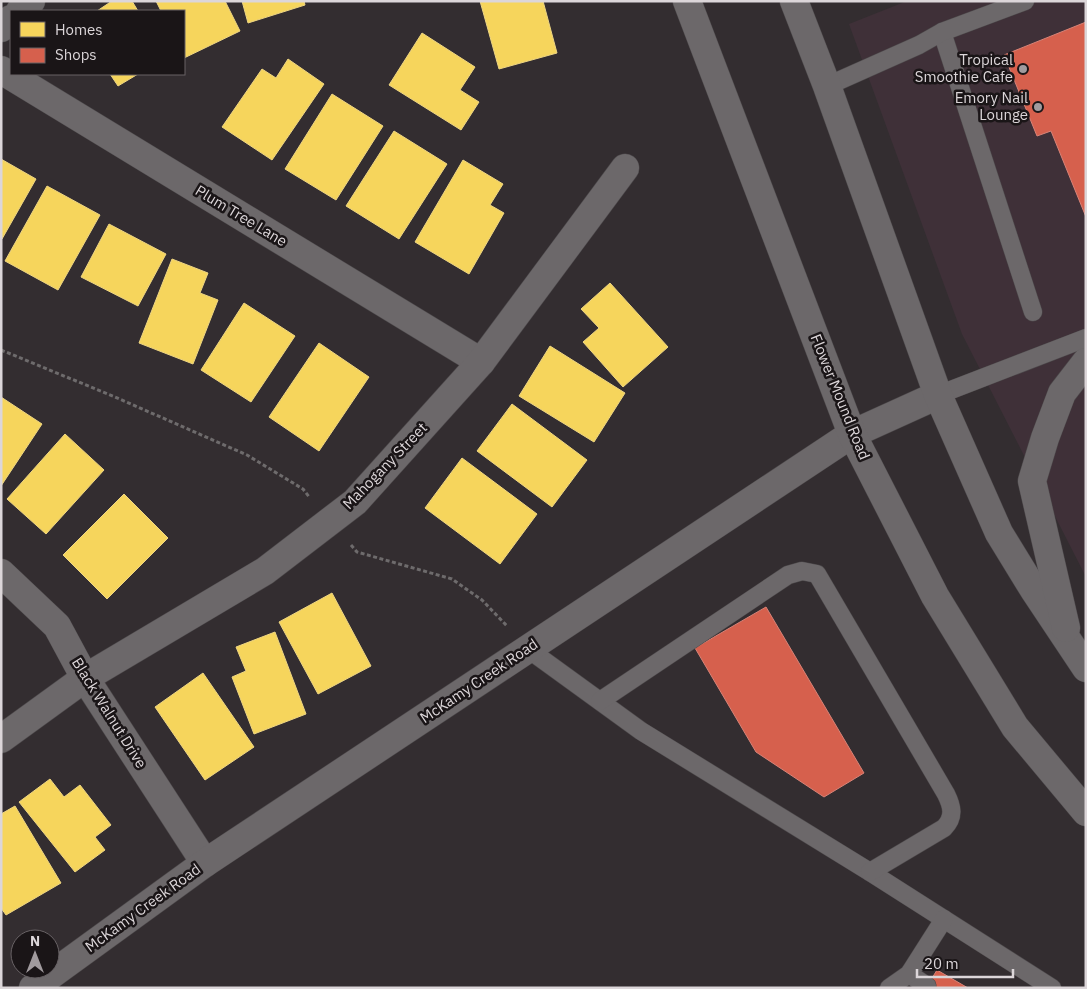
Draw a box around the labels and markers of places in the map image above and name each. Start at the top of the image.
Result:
place label: Tropical Smoothie Cafe [915,50,1013,86]
marker: Tropical Smoothie Cafe [1017,63,1029,75]
place label: Emory Nail Lounge [955,88,1028,124]
marker: Emory Nail Lounge [1032,101,1044,113]

